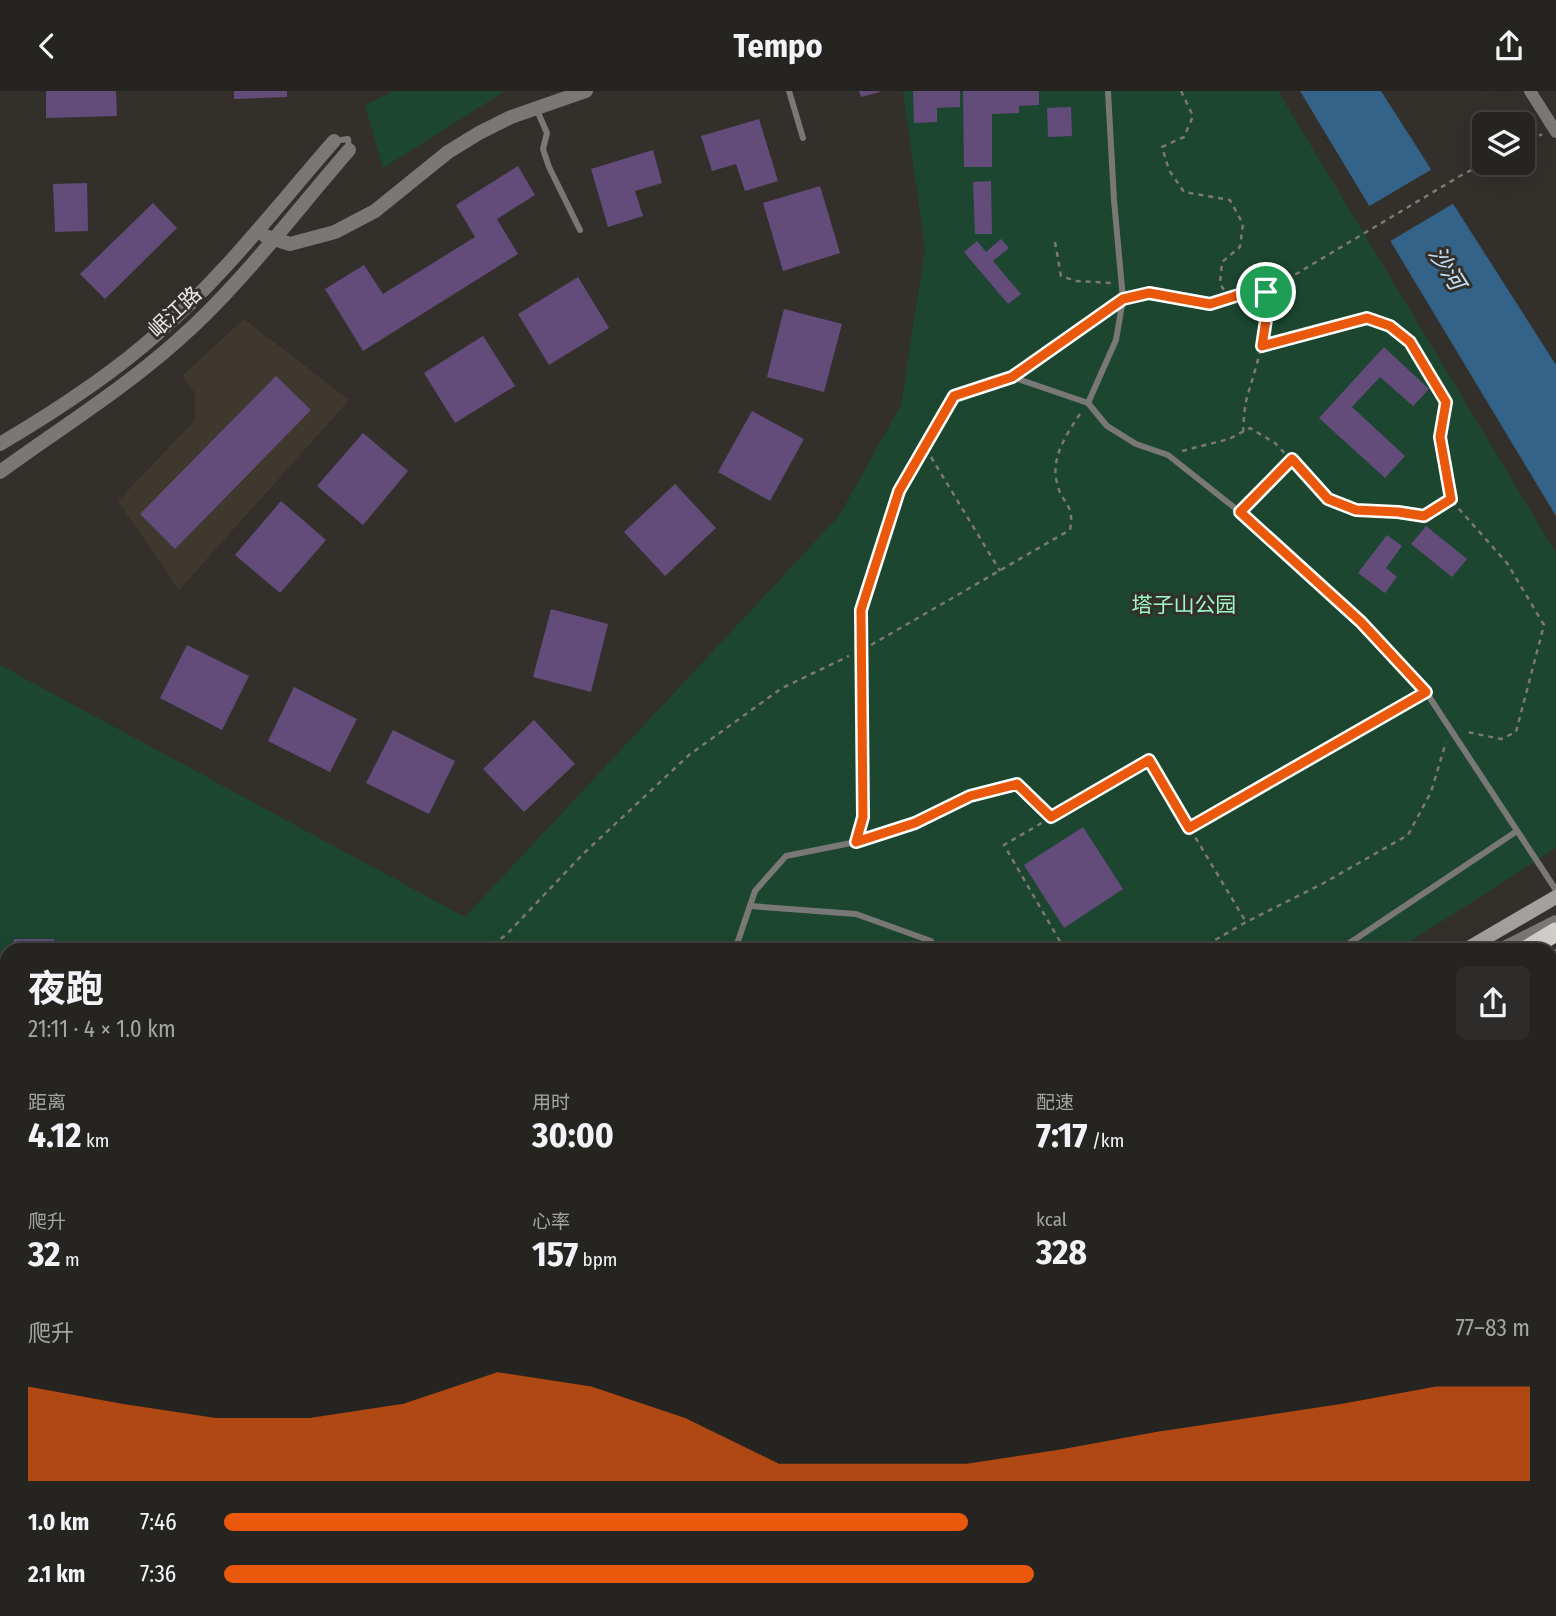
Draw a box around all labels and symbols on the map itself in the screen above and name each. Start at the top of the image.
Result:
water label: 沙河 [1423,241,1473,298]
pin [1236,262,1296,322]
street label: 岷江路 [143,281,207,343]
park label: 塔子山公园 [1132,592,1237,618]

